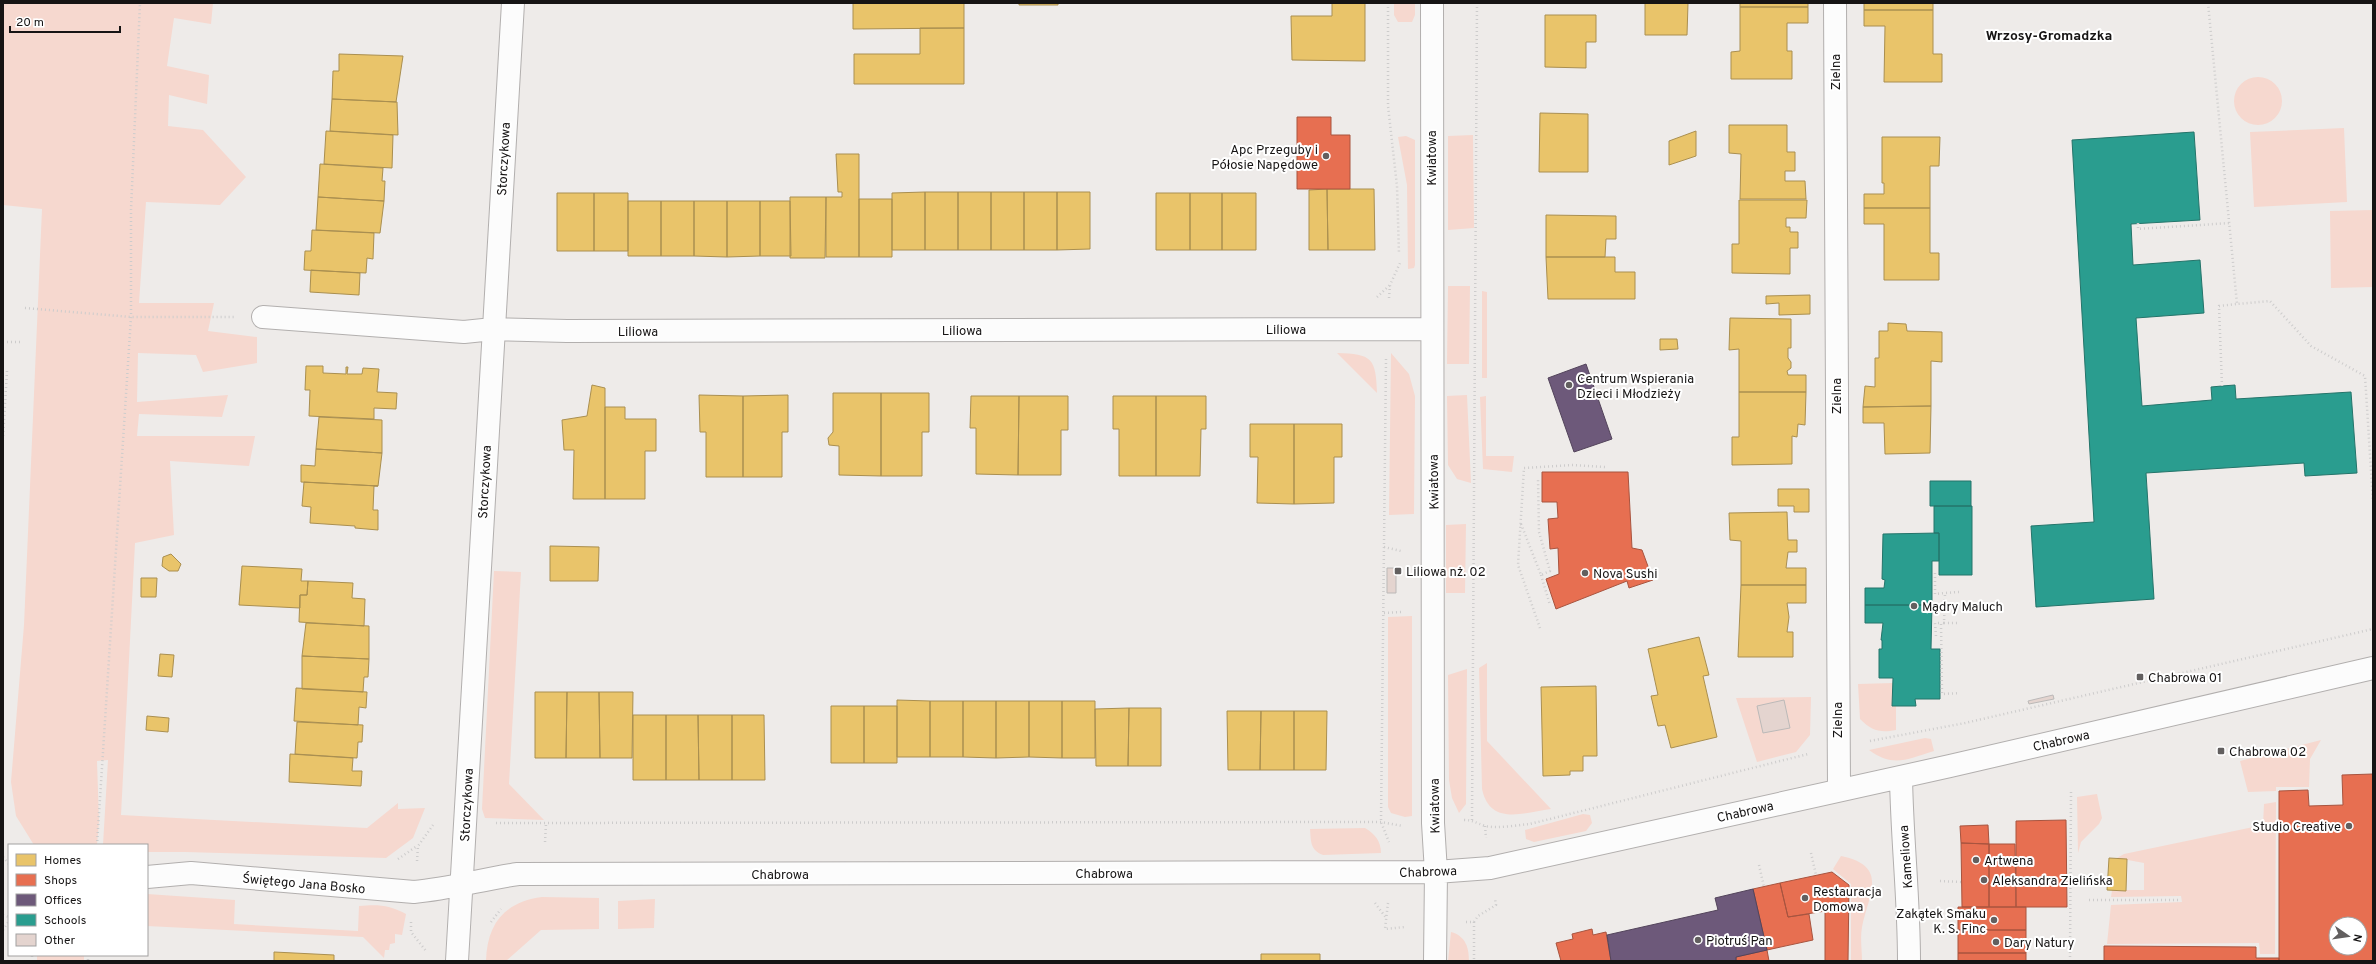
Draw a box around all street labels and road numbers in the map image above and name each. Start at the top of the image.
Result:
street label: Zielna [1829,54,1845,90]
street label: Storczykowa [495,122,515,196]
street label: Kwiatowa [1425,130,1441,186]
street label: Liliowa [1266,323,1306,339]
street label: Liliowa [942,324,982,340]
street label: Liliowa [618,325,658,341]
street label: Zielna [1830,378,1846,414]
street label: Storczykowa [476,445,496,519]
street label: Kwiatowa [1427,454,1443,510]
street label: Zielna [1831,702,1847,738]
street label: Chabrowa [2032,728,2091,756]
street label: Storczykowa [458,768,478,842]
street label: Kwiatowa [1428,778,1444,834]
street label: Chabrowa [1716,799,1775,827]
street label: Kameliowa [1897,825,1917,889]
street label: Chabrowa [1399,864,1457,882]
street label: Chabrowa [1075,867,1133,883]
street label: Chabrowa [751,868,809,884]
street label: Świętego Jana Bosko [242,870,366,898]

